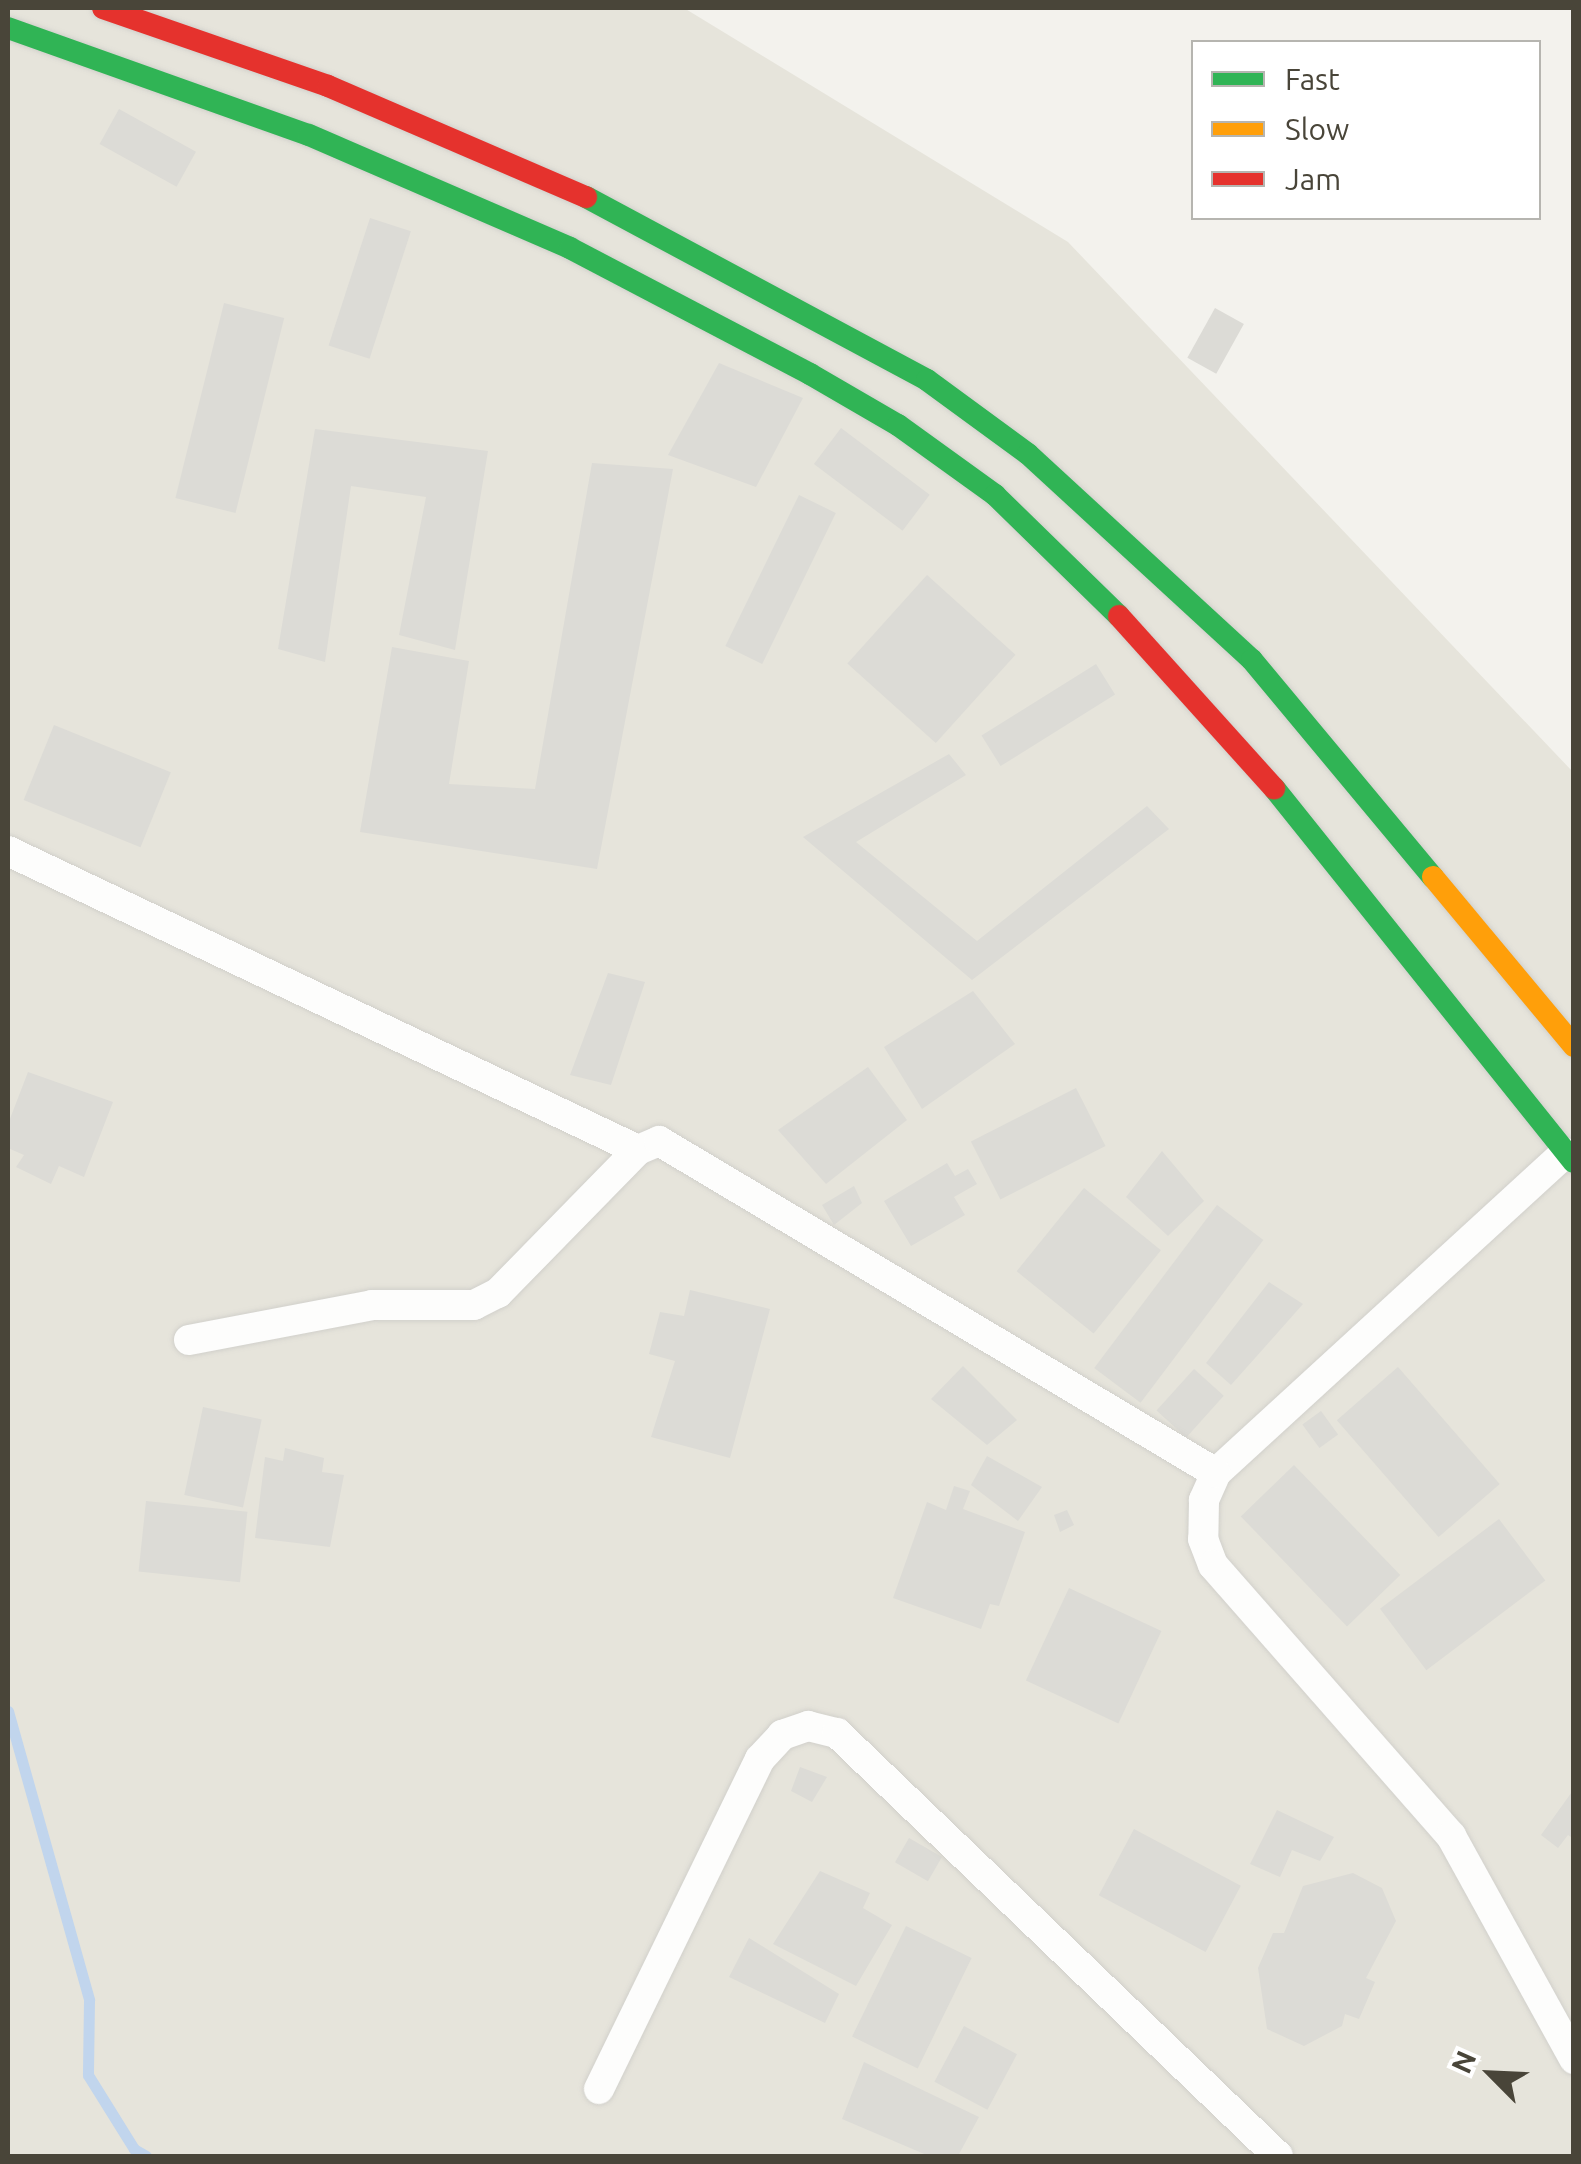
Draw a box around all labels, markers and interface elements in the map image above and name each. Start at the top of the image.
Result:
legend [1191,40,1541,220]
text: Fast [1285,62,1340,96]
text: Slow [1285,112,1349,146]
text: Jam [1285,162,1341,196]
north arrow [1441,2024,1541,2124]
text: N [1445,2046,1482,2077]

